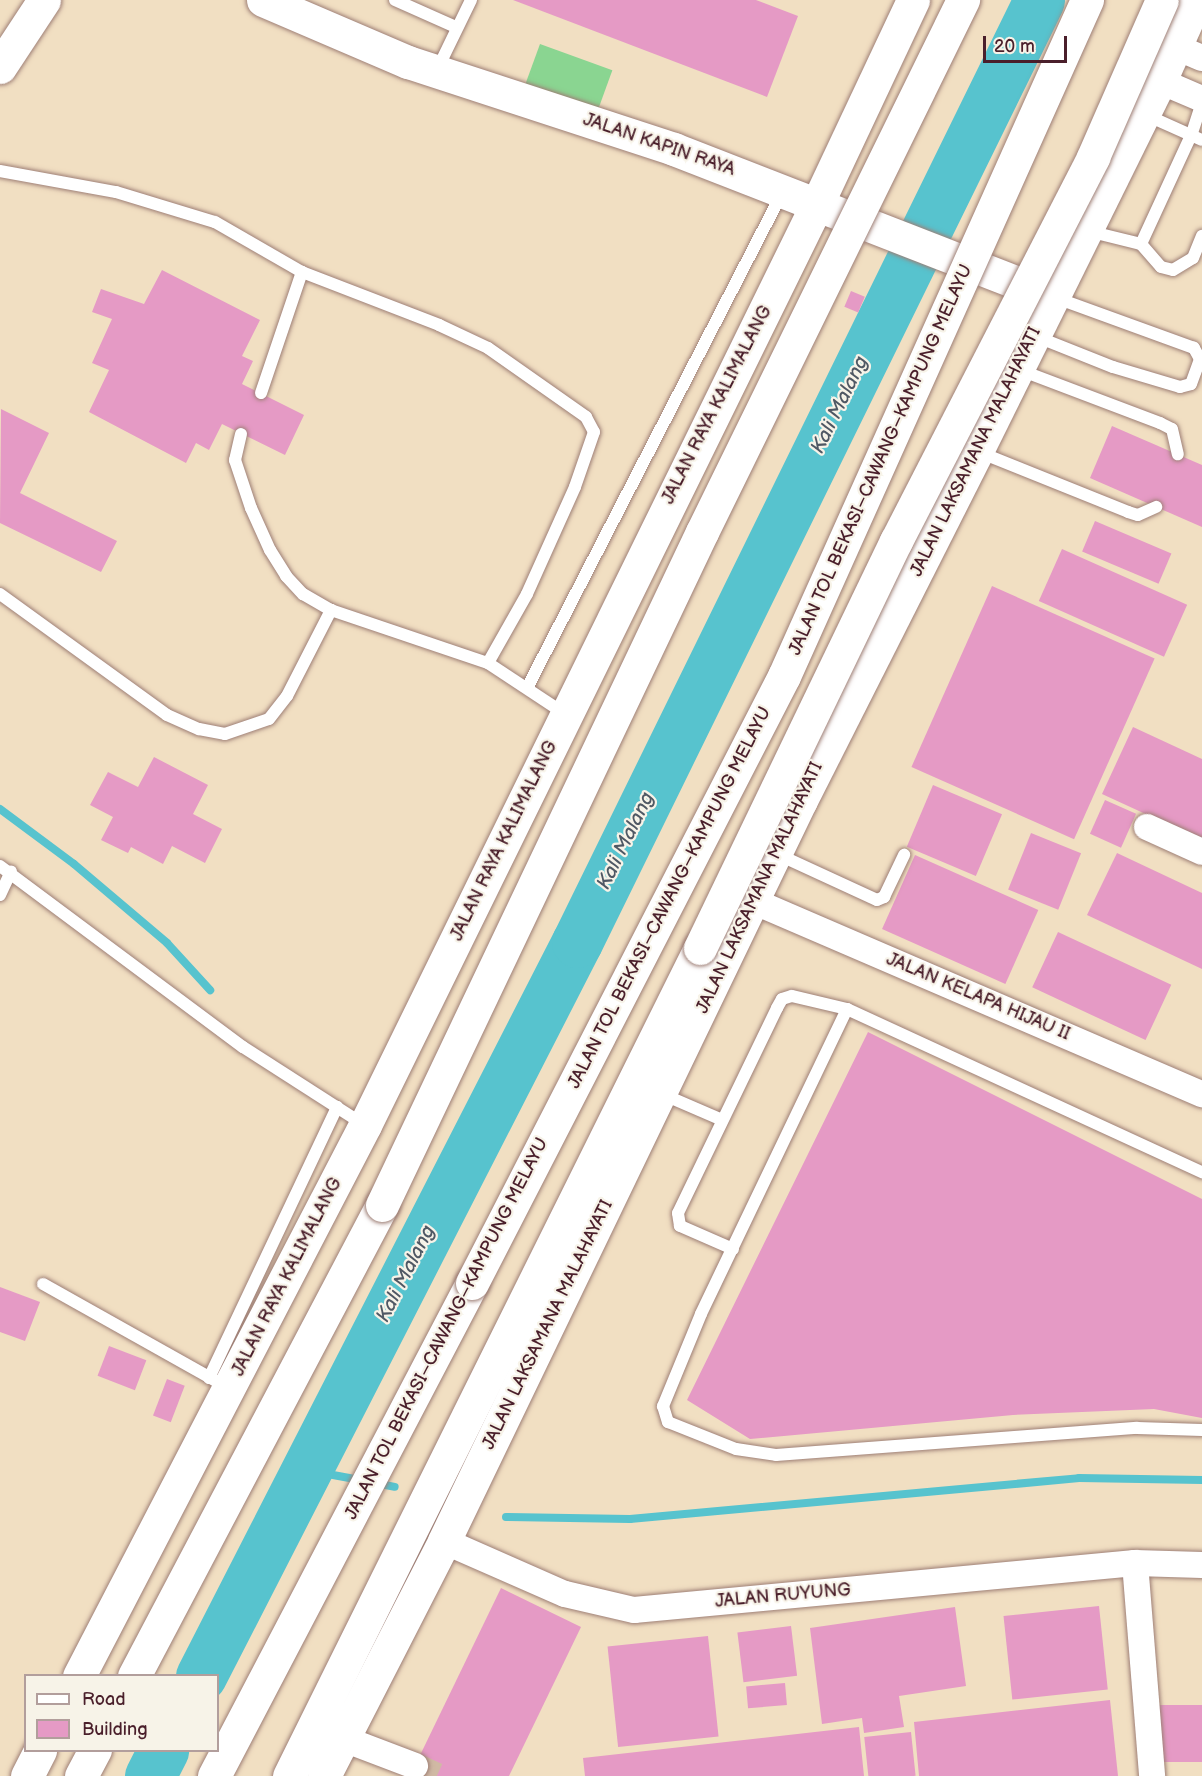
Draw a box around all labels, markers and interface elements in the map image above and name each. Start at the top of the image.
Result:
scale bar [986,24,1070,62]
text: 20 m [994,36,1035,57]
street label: JALAN KAPIN RAYA [580,109,738,181]
street label: JALAN TOL BEKASI–CAWANG–KAMPUNG MELAYU [785,261,977,659]
street label: JALAN RAYA KALIMALANG [658,302,776,508]
street label: JALAN LAKSAMANA MALAHAYATI [906,324,1046,580]
water label: Kali Malang [806,352,874,458]
street label: JALAN TOL BEKASI–CAWANG–KAMPUNG MELAYU [564,703,776,1093]
street label: JALAN RAYA KALIMALANG [446,738,562,944]
street label: JALAN LAKSAMANA MALAHAYATI [692,759,828,1017]
water label: Kali Malang [592,788,660,894]
street label: JALAN KELAPA HIJAU II [883,949,1073,1045]
street label: JALAN TOL BEKASI–CAWANG–KAMPUNG MELAYU [341,1134,553,1524]
street label: JALAN RAYA KALIMALANG [228,1174,346,1380]
street label: JALAN LAKSAMANA MALAHAYATI [478,1197,618,1453]
water label: Kali Malang [371,1222,441,1326]
street label: JALAN RUYUNG [714,1579,852,1613]
legend [24,1674,219,1752]
text: Road [82,1689,126,1710]
text: Building [82,1719,148,1740]

